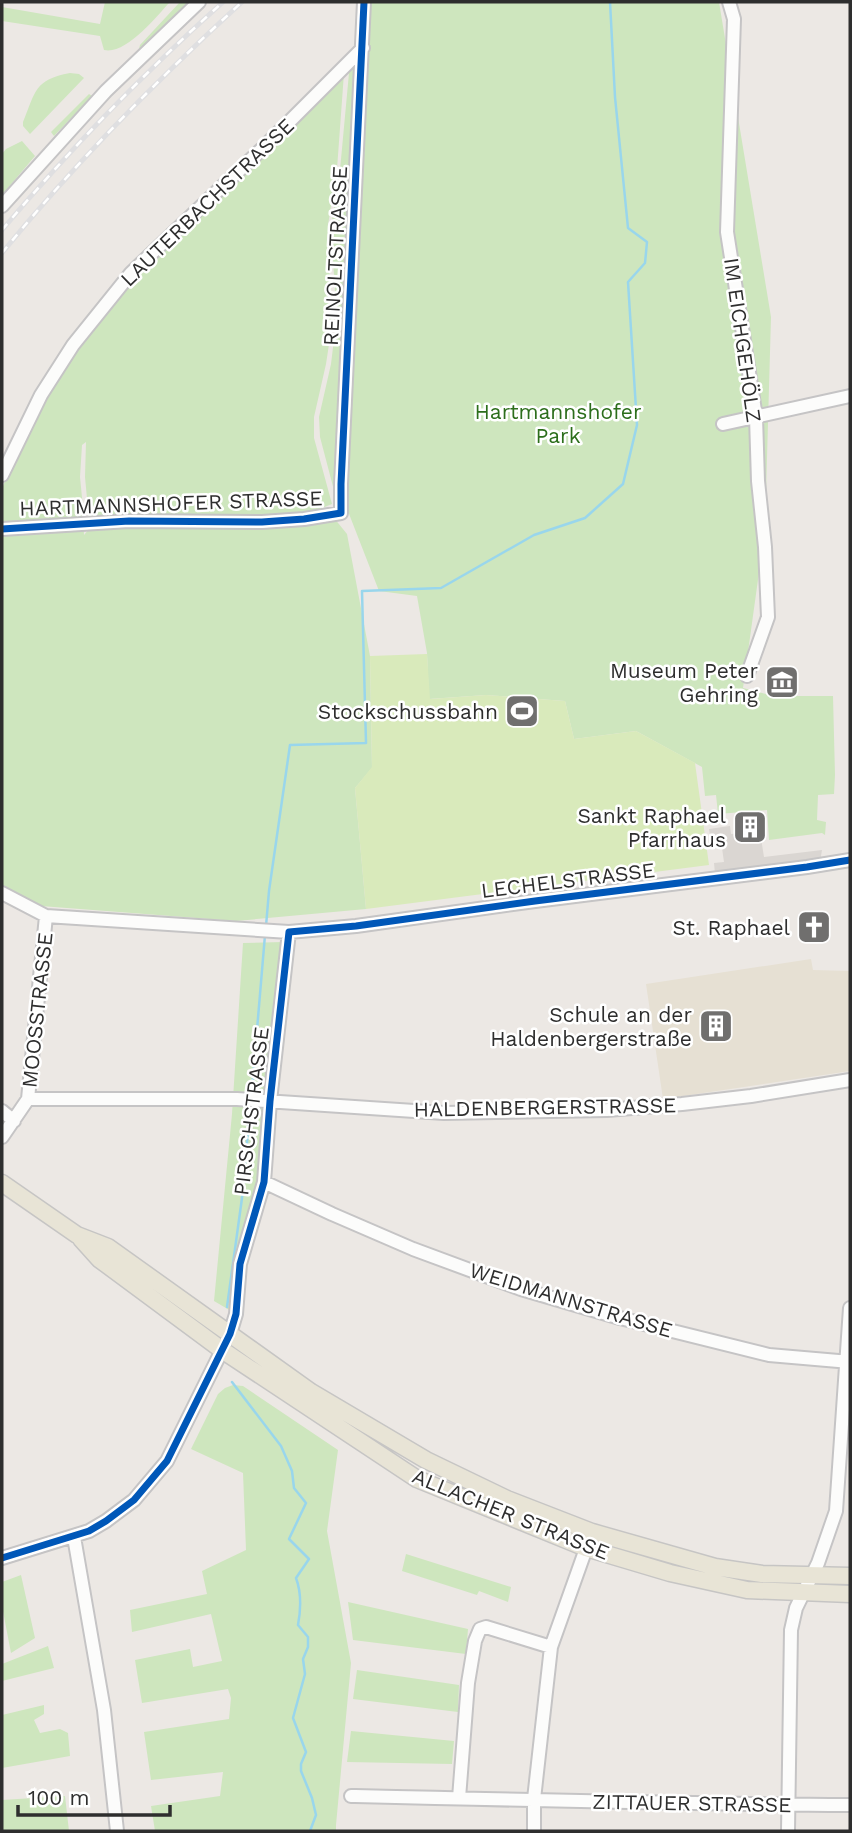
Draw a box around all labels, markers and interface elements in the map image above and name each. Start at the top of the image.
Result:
street label: LAUTERBACHSTRASSE [115,113,299,291]
street label: REINOLTSTRASSE [318,165,352,347]
street label: IM EICHGEHÖLZ [719,256,767,424]
park label: Hartmannshofer Park [475,399,642,448]
street label: HARTMANNSHOFER STRASSE [19,485,323,521]
place label: Museum Peter Gehring [610,658,759,707]
museum icon: Museum Peter Gehring [763,663,801,701]
sports icon: Stockschussbahn [503,692,541,730]
place label: Stockschussbahn [318,699,498,724]
place label: Sankt Raphael Pfarrhaus [578,803,727,852]
building icon: Sankt Raphael Pfarrhaus [731,808,769,846]
street label: LECHELSTRASSE [480,857,656,903]
church icon: St. Raphael [795,908,833,946]
place label: St. Raphael [673,915,791,940]
street label: MOOSSTRASSE [16,931,58,1089]
place label: Schule an der Haldenbergerstraße [490,1002,692,1051]
building icon: Schule an der Haldenbergerstraße [697,1007,735,1045]
street label: PIRSCHSTRASSE [228,1025,274,1197]
street label: HALDENBERGERSTRASSE [413,1092,677,1122]
street label: WEIDMANNSTRASSE [466,1257,676,1343]
street label: ALLACHER STRASSE [409,1463,613,1565]
scale bar [18,1773,170,1817]
text: 100 m [28,1785,90,1810]
street label: ZITTAUER STRASSE [592,1789,792,1817]

